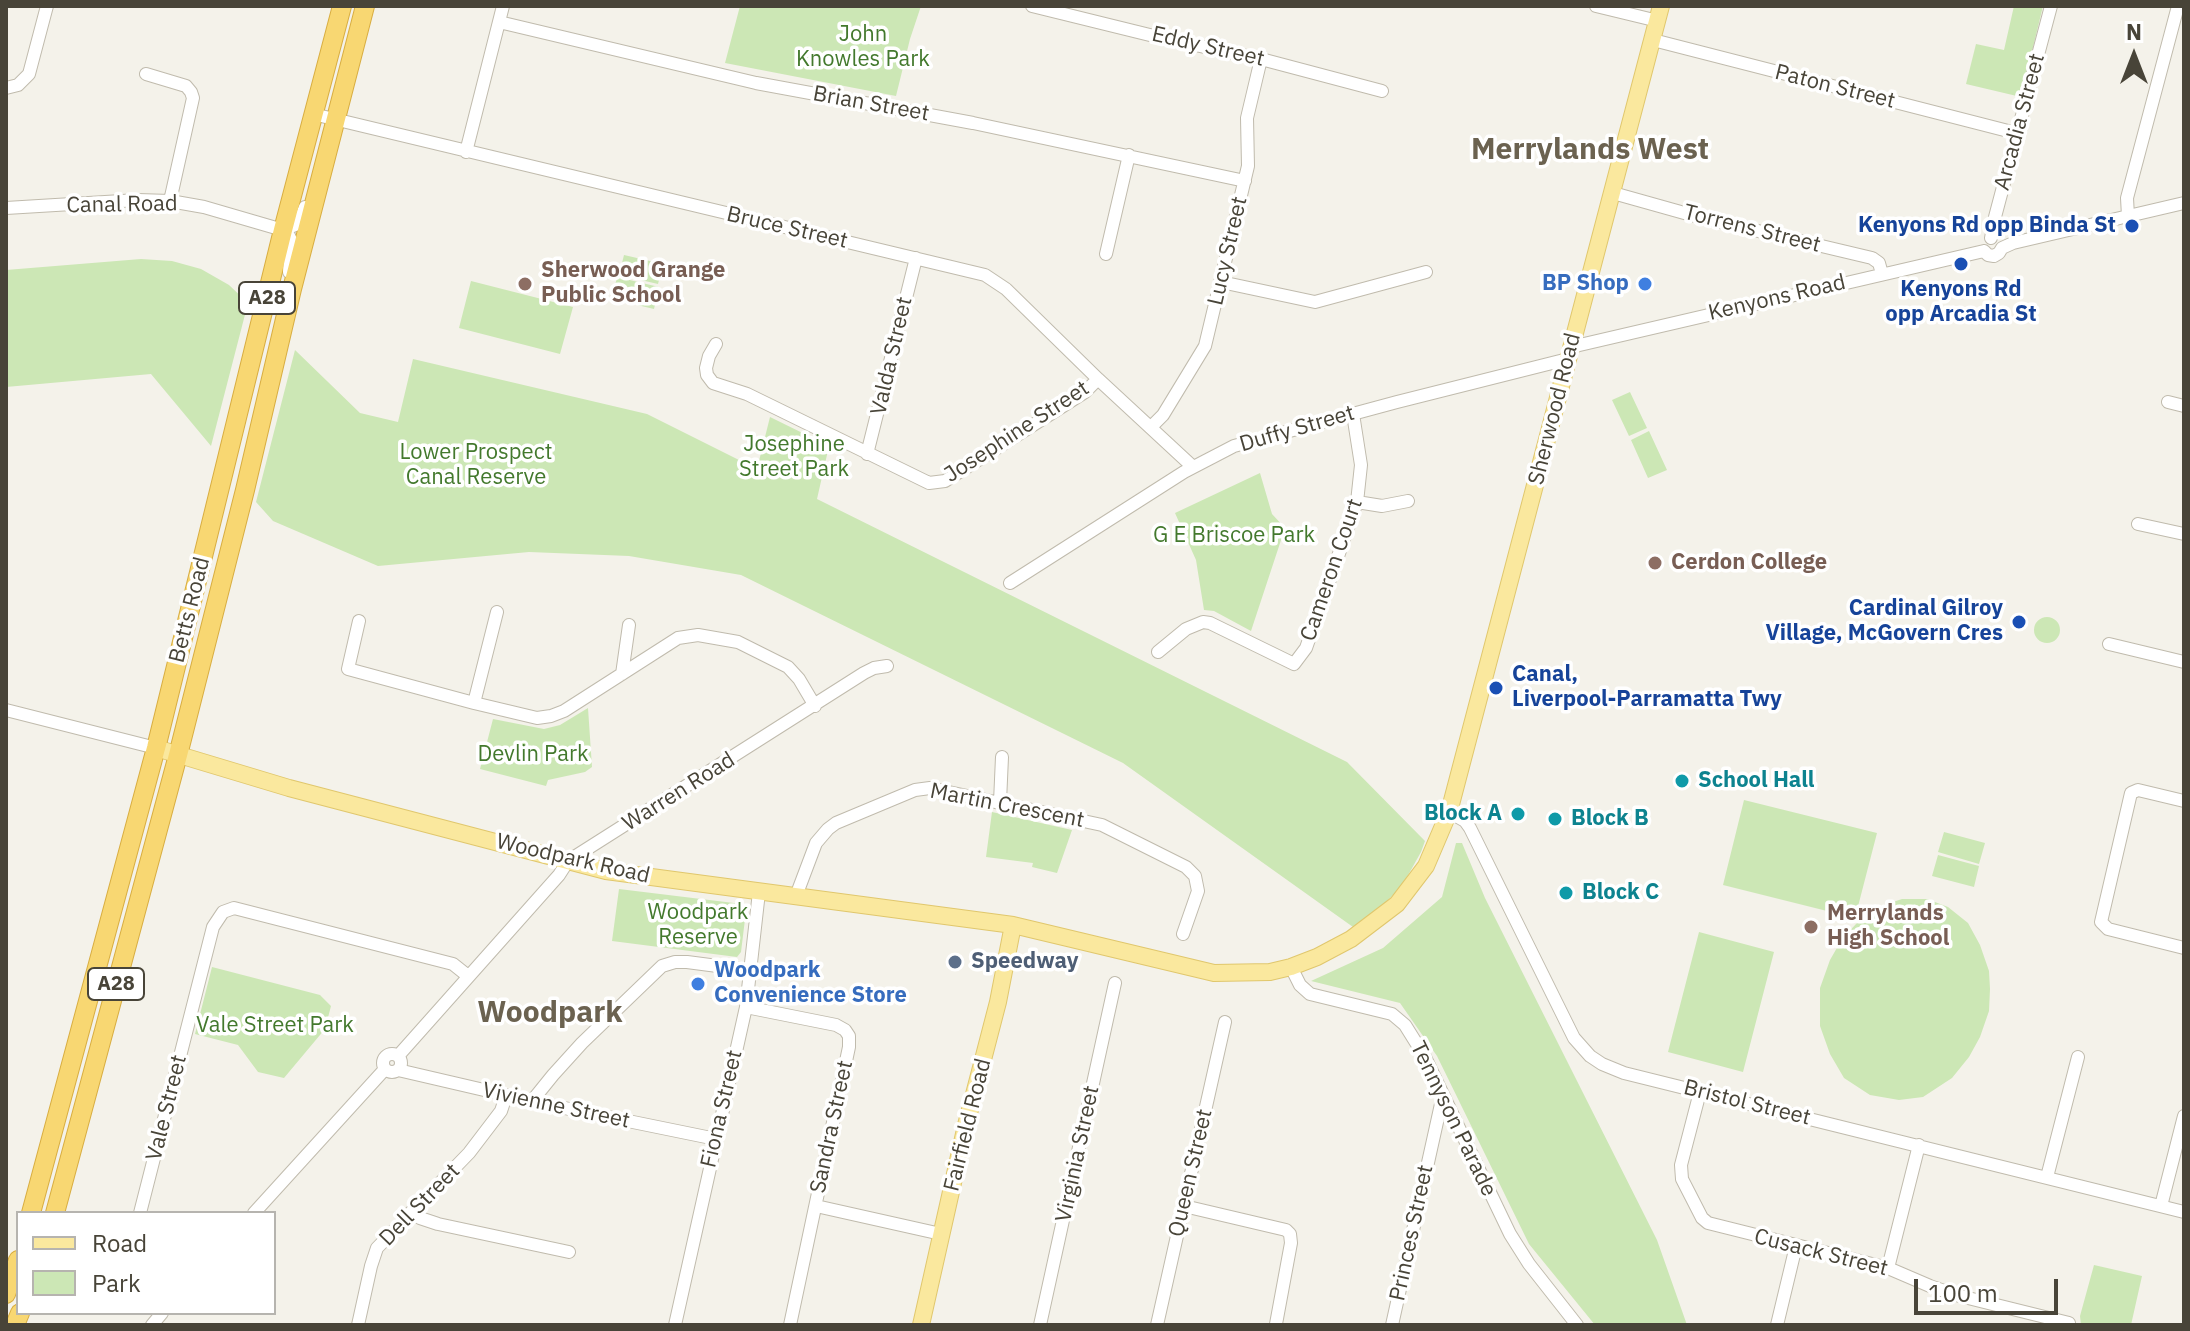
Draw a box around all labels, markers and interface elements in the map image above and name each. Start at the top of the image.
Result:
north arrow [2094,16,2174,96]
text: N [2126,17,2142,46]
street label: Eddy Street [1149,21,1267,73]
park label: John Knowles Park [796,22,930,74]
street label: Arcadia Street [1989,51,2051,193]
street label: Paton Street [1772,59,1898,115]
street label: Brian Street [811,81,931,127]
district label: Merrylands West [1471,132,1709,168]
street label: Canal Road [66,191,178,219]
street label: Lucy Street [1203,194,1253,308]
street label: Torrens Street [1681,199,1823,259]
street label: Bruce Street [724,201,850,255]
place label: Kenyons Rd opp Binda St [1858,213,2116,239]
marker: Kenyons Rd opp Binda St [2123,217,2141,235]
marker: Kenyons Rd opp Arcadia St [1952,255,1970,273]
place label: Sherwood Grange Public School [541,258,725,310]
street label: Kenyons Road [1706,269,1848,327]
place label: BP Shop [1542,271,1629,297]
marker: Sherwood Grange Public School [516,275,534,293]
marker: BP Shop [1636,275,1654,293]
place label: Kenyons Rd opp Arcadia St [1885,277,2037,328]
road number: A28 [239,282,295,314]
street label: Valda Street [866,294,918,418]
street label: Sherwood Road [1523,330,1587,488]
street label: Josephine Street [940,375,1094,489]
street label: Duffy Street [1237,400,1357,458]
park label: Josephine Street Park [739,432,849,484]
park label: Lower Prospect Canal Reserve [400,440,552,492]
street label: Cameron Court [1295,495,1369,645]
park label: G E Briscoe Park [1153,523,1315,549]
place label: Cerdon College [1671,550,1827,576]
street label: Betts Road [164,554,216,666]
marker: Cerdon College [1646,554,1664,572]
place label: Cardinal Gilroy Village, McGovern Cres [1765,596,2003,648]
marker: Cardinal Gilroy Village, McGovern Cres [2010,613,2028,631]
place label: Canal, Liverpool-Parramatta Twy [1512,662,1782,714]
marker: Canal, Liverpool-Parramatta Twy [1487,679,1505,697]
park label: Devlin Park [477,742,589,768]
street label: Warren Road [618,747,740,837]
place label: School Hall [1698,768,1814,794]
marker: School Hall [1673,772,1691,790]
street label: Martin Crescent [928,778,1086,834]
place label: Block A [1424,801,1502,827]
marker: Block A [1509,805,1527,823]
place label: Block B [1571,806,1649,832]
marker: Block B [1546,810,1564,828]
street label: Woodpark Road [494,829,652,889]
place label: Block C [1582,880,1659,906]
marker: Block C [1557,884,1575,902]
park label: Woodpark Reserve [648,900,748,952]
place label: Merrylands High School [1827,901,1949,952]
marker: Merrylands High School [1802,918,1820,936]
place label: Speedway [971,949,1078,975]
marker: Speedway [946,953,964,971]
place label: Woodpark Convenience Store [714,958,907,1010]
road number: A28 [88,968,144,1000]
marker: Woodpark Convenience Store [689,975,707,993]
district label: Woodpark [477,995,623,1031]
park label: Vale Street Park [196,1013,354,1039]
street label: Tennyson Parade [1404,1037,1502,1201]
street label: Fiona Street [696,1048,748,1170]
street label: Vale Street [141,1052,193,1164]
street label: Fairfield Road [939,1056,997,1194]
street label: Sandra Street [805,1058,859,1196]
street label: Bristol Street [1681,1074,1813,1132]
street label: Vivienne Street [480,1078,632,1134]
street label: Virginia Street [1051,1083,1105,1225]
street label: Queen Street [1163,1107,1219,1239]
street label: Dell Street [374,1158,466,1252]
street label: Princes Street [1385,1163,1439,1303]
legend [16,1211,276,1315]
street label: Cusack Street [1751,1224,1891,1282]
text: Road [92,1227,147,1259]
scale bar [1918,1263,2062,1313]
text: Park [92,1267,141,1299]
text: 100 m [1928,1277,1998,1309]

